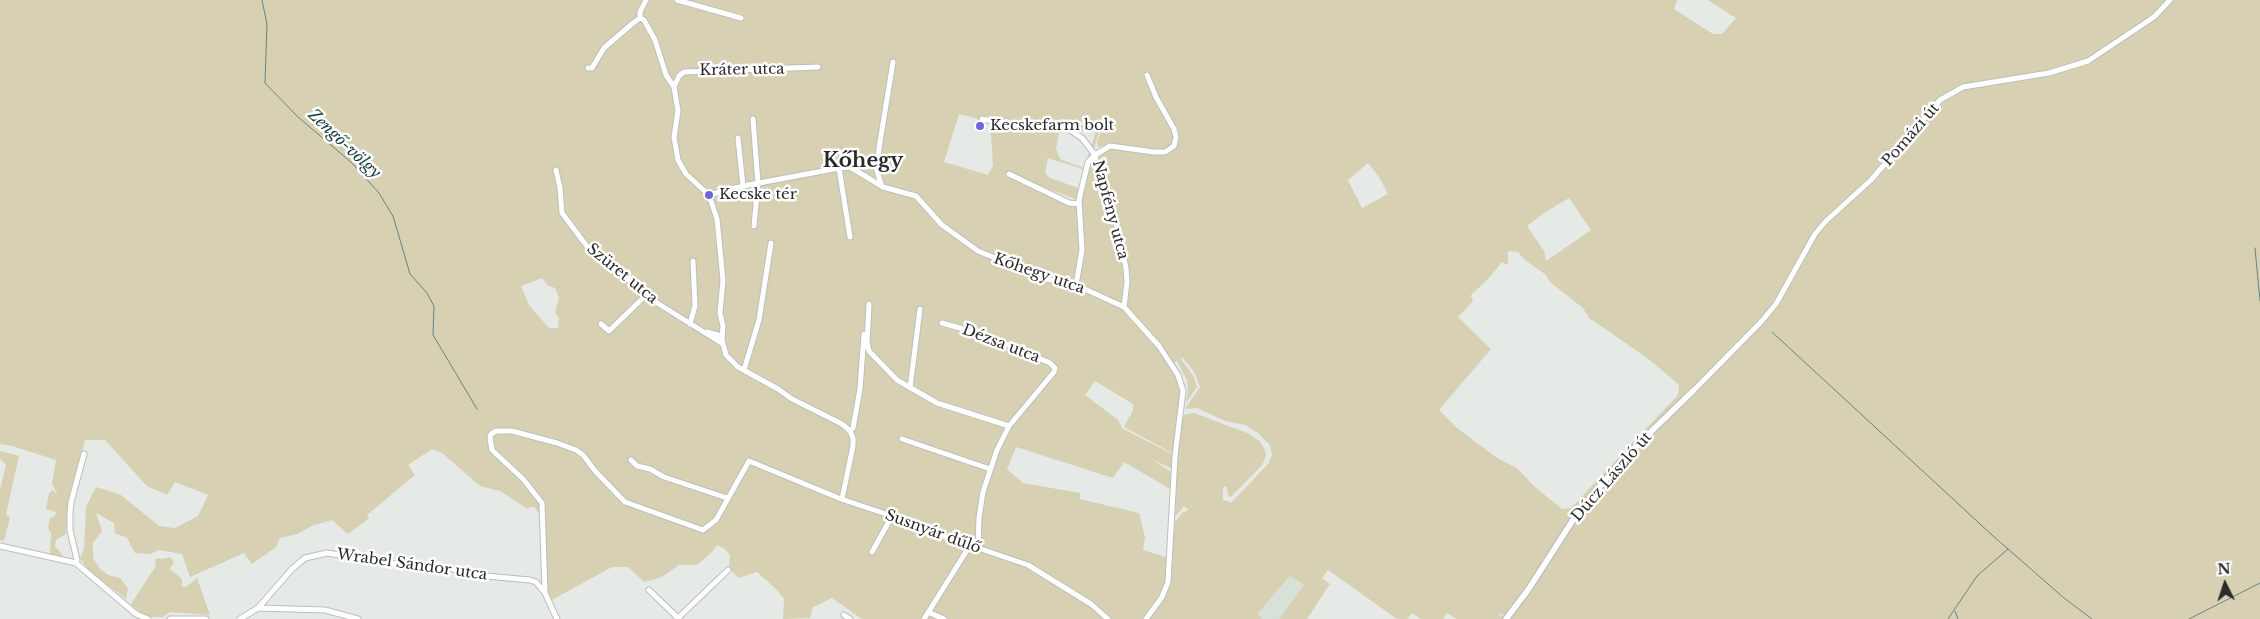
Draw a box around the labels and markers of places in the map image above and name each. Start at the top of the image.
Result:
place label: Kecskefarm bolt [990,117,1114,135]
marker: Kecskefarm bolt [974,120,986,132]
place label: Kecske tér [719,186,797,204]
marker: Kecske tér [703,189,715,201]

